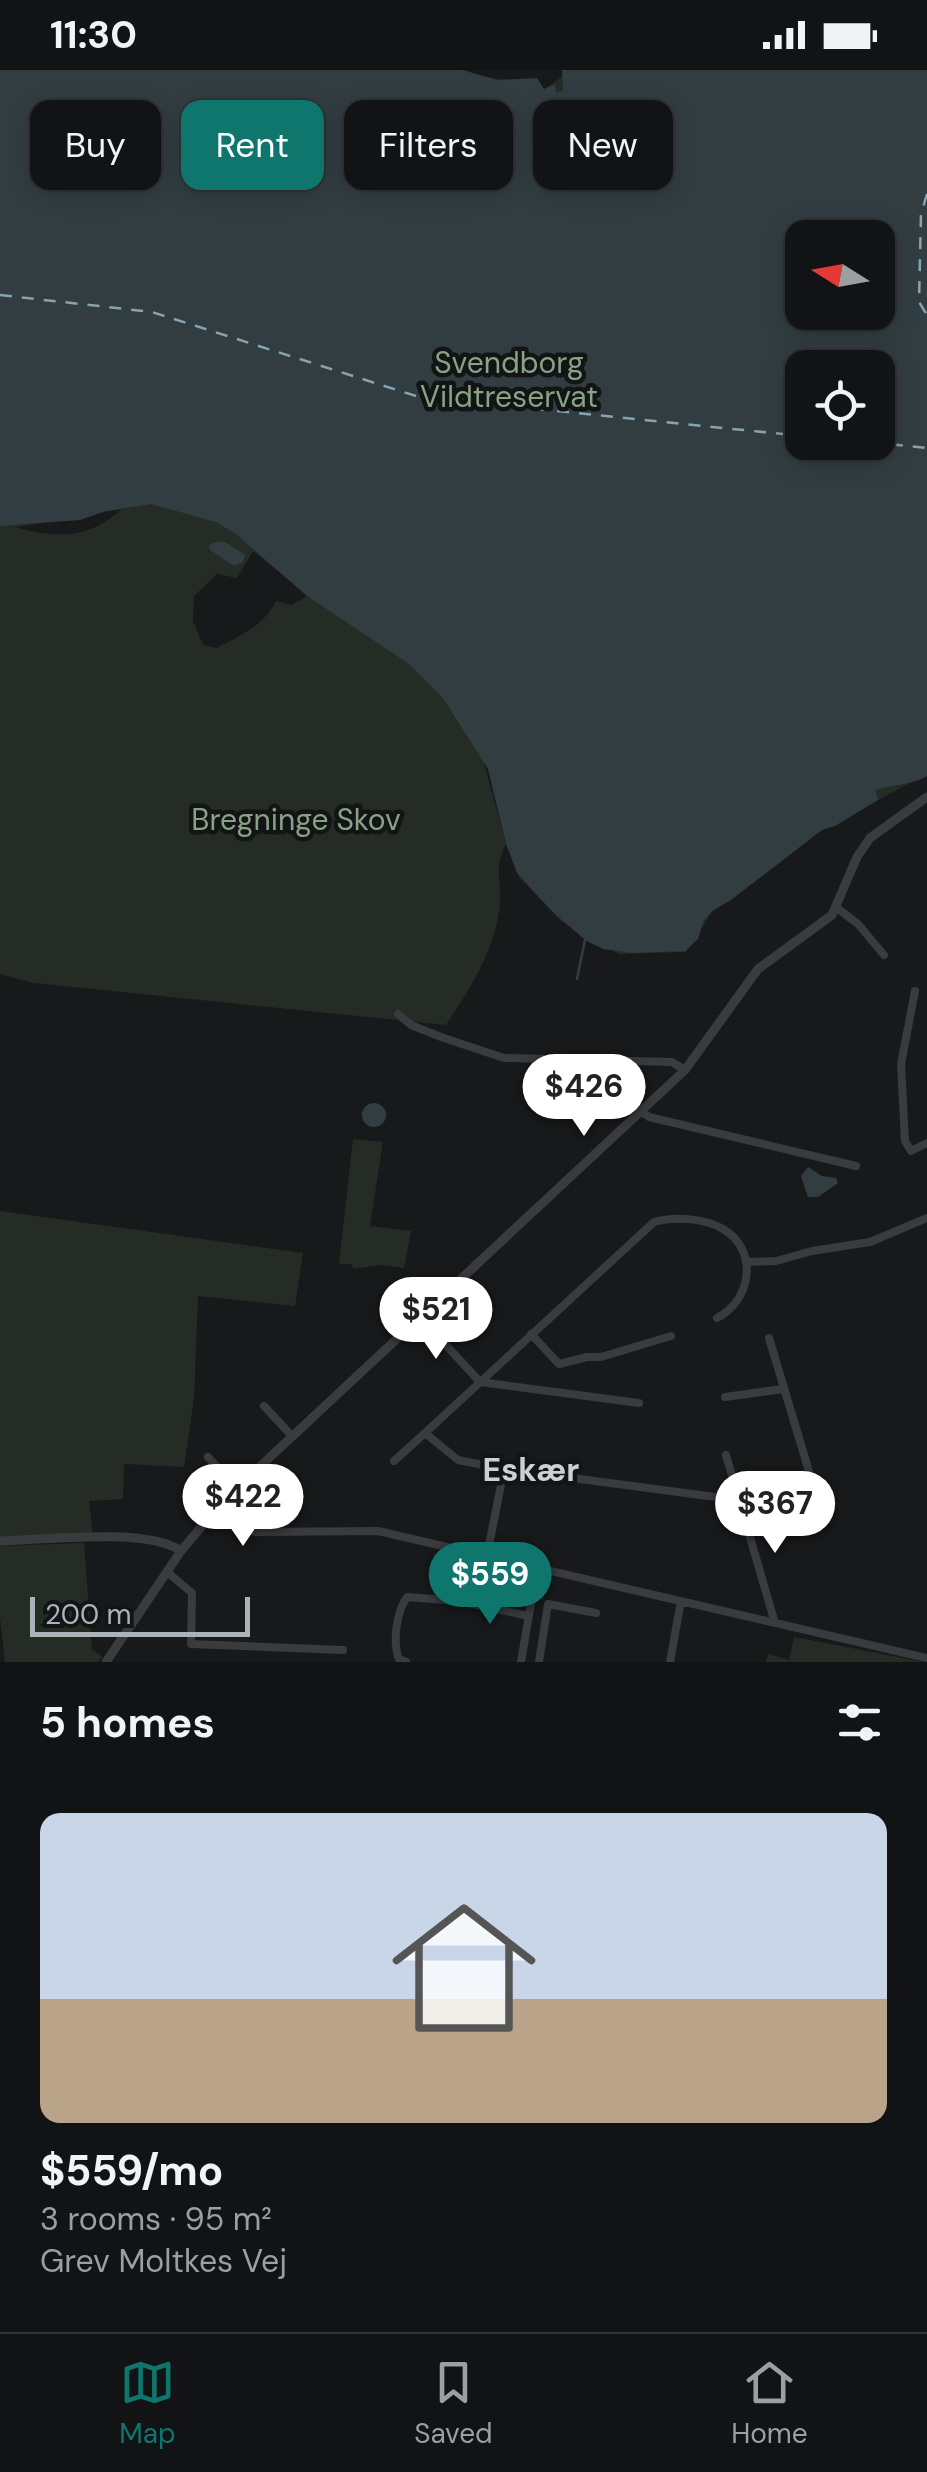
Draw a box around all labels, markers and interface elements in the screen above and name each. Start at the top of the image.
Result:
text: 11:30 [50,10,137,60]
chip: Buy [30,100,161,190]
chip: Rent [181,100,324,190]
chip: Filters [344,100,513,190]
chip: New [533,100,673,190]
north arrow [785,220,895,330]
map controls [785,220,895,460]
park label: Svendborg Vildtreservat [420,343,598,416]
button: locate [785,350,895,460]
park label: Bregninge Skov [191,800,401,839]
pin: $426 [525,1054,643,1139]
text: $426 [545,1065,623,1107]
pin: $521 [377,1277,495,1362]
text: $521 [401,1288,471,1330]
district label: Eskær [483,1449,579,1491]
pin: $422 [184,1464,302,1549]
pin: $367 [716,1471,834,1556]
text: $422 [204,1475,282,1517]
text: $367 [737,1482,813,1524]
pin: $559 [431,1542,549,1627]
text: $559 [451,1553,529,1595]
scale bar [30,1592,250,1636]
text: 200 m [45,1596,132,1633]
text: 5 homes [40,1695,215,1750]
icon: filters [832,1695,887,1750]
icon: home [374,1878,554,2058]
text: $559/mo [40,2143,223,2198]
text: 3 rooms · 95 m² [40,2198,272,2240]
text: Grev Moltkes Vej [40,2240,287,2282]
tab: Map [119,2355,176,2452]
tab: Saved [414,2355,493,2452]
tab: Home [731,2355,808,2452]

